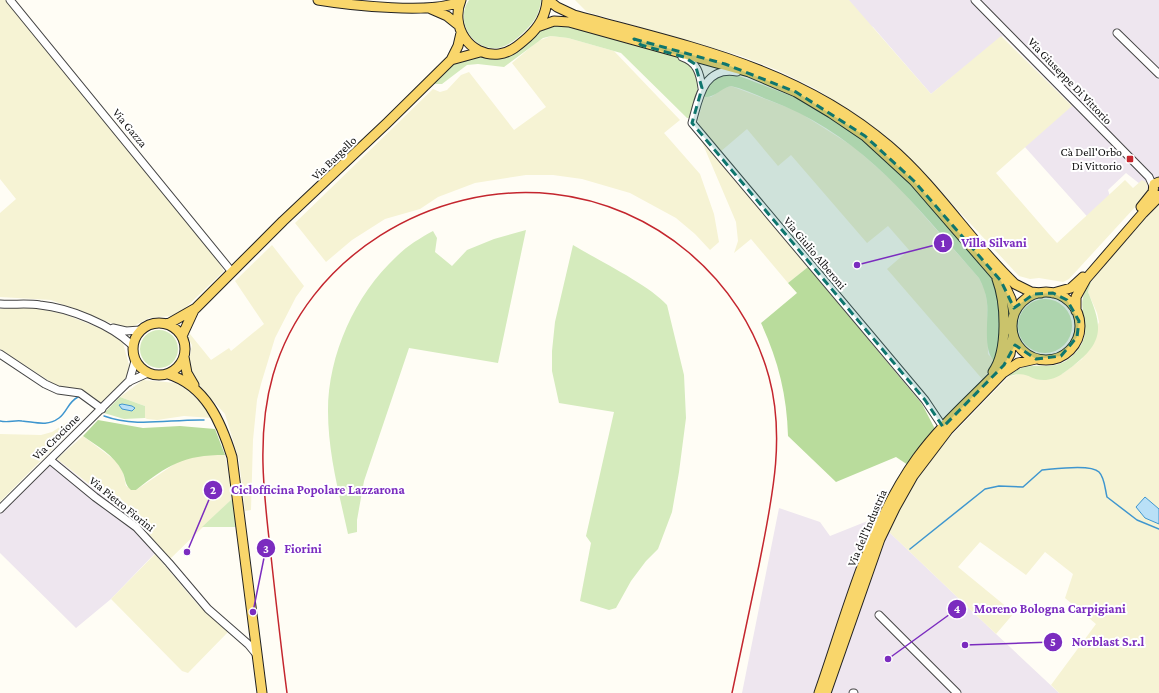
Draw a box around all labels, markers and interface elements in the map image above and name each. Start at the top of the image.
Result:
street label: Via Giuseppe Di Vittorio [1025,35,1115,127]
street label: Via Gazza [110,106,151,151]
street label: Via Bargello [309,133,359,183]
place label: Cà Dell'Orbo Di Vittorio [1061,145,1122,173]
marker: Cà Dell'Orbo Di Vittorio [1125,154,1135,164]
street label: Via Giulio Alberoni [781,214,849,292]
callout: Villa Silvani [933,230,1034,255]
text: Villa Silvani [960,235,1027,250]
text: 1 [941,236,946,250]
street label: Via Crocione [29,411,83,463]
street label: Via Pietro Fiorini [86,473,158,535]
callout: Ciclofficina Popolare Lazzarona [203,477,413,502]
text: Ciclofficina Popolare Lazzarona [231,482,406,497]
text: 2 [210,483,216,497]
street label: Via dell'Industria [844,487,890,569]
callout: Fiorini [256,536,329,561]
text: Fiorini [284,541,322,556]
text: 3 [263,542,269,556]
callout: Moreno Bologna Carpigiani [947,596,1134,621]
text: Moreno Bologna Carpigiani [974,601,1126,616]
text: 4 [954,602,961,616]
callout: Norblast S.r.l [1043,629,1152,654]
text: Norblast S.r.l [1072,634,1145,649]
text: 5 [1050,635,1056,649]

